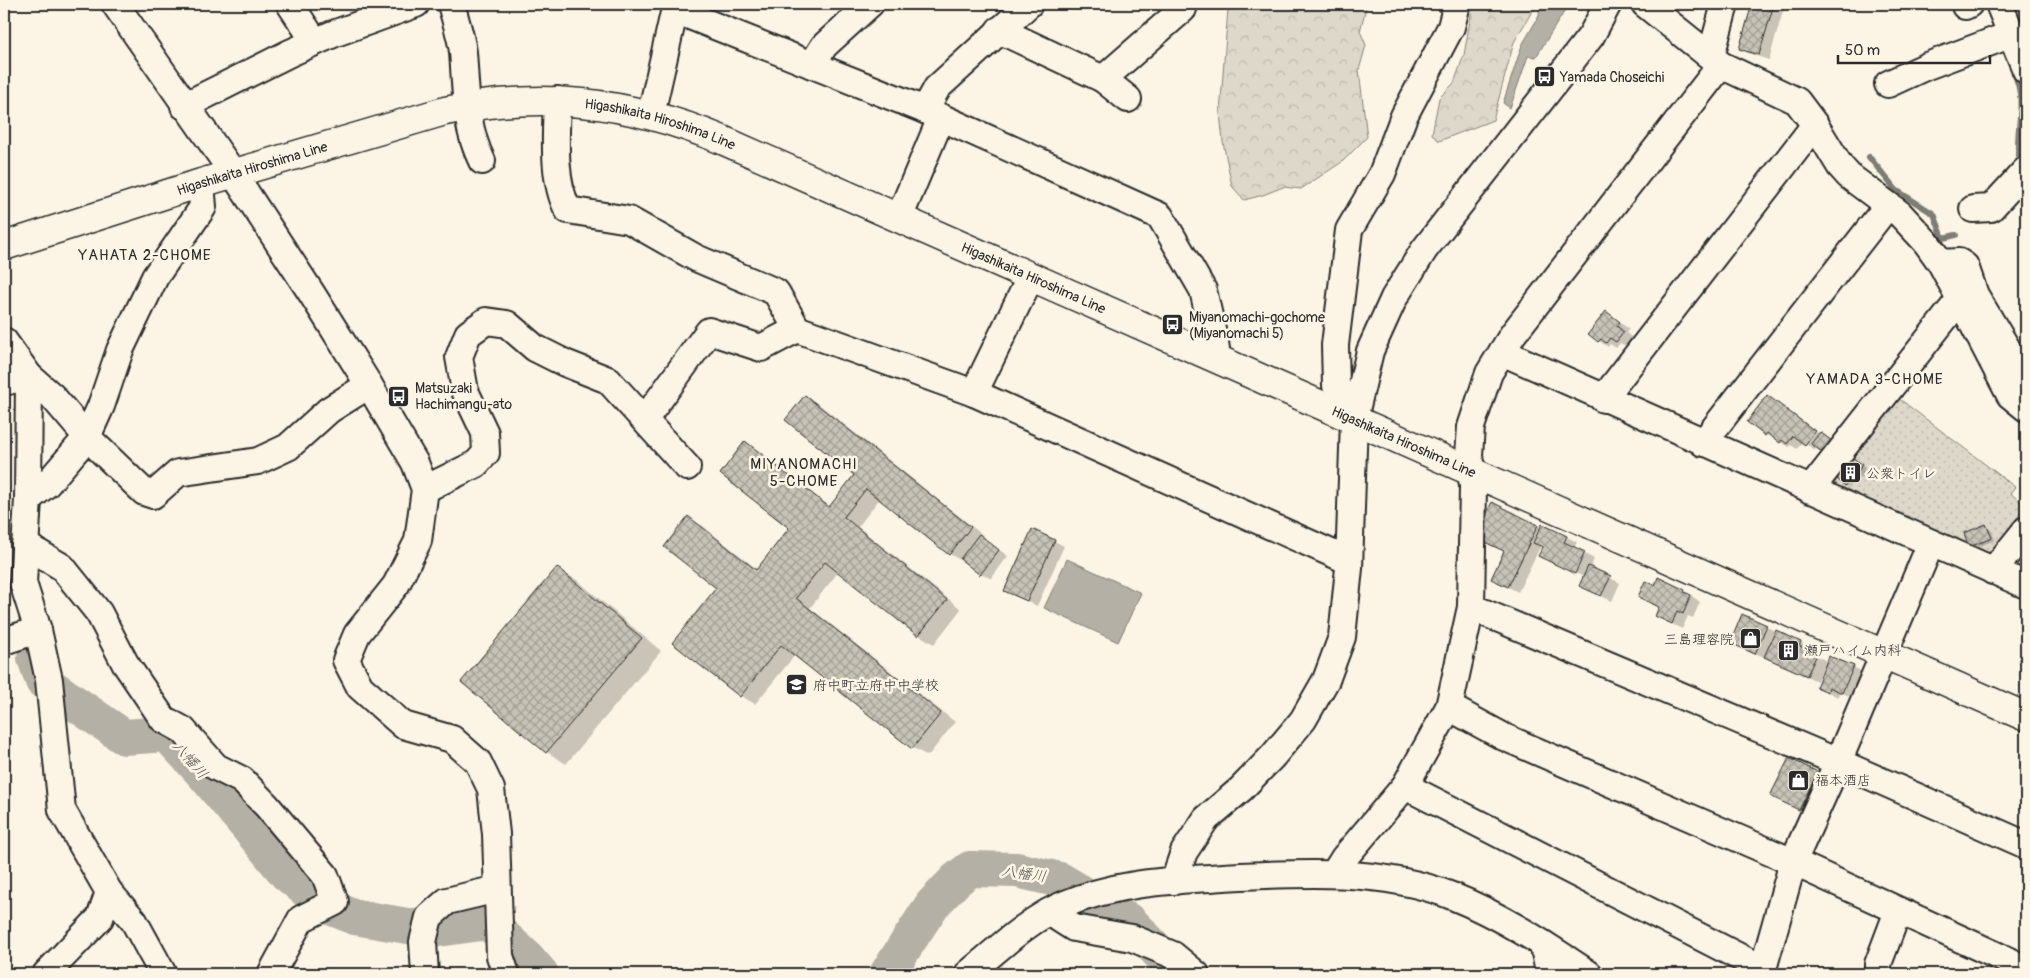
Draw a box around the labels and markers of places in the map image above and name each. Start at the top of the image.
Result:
bus stop icon: Yamada Choseichi [1532,65,1556,89]
place label: Yamada Choseichi [1559,69,1665,86]
place label: Miyanomachi-gochome (Miyanomachi 5) [1189,309,1325,342]
bus stop icon: Miyanomachi-gochome (Miyanomachi 5) [1161,313,1185,337]
place label: Matsuzaki Hachimangu-ato [415,380,513,413]
bus stop icon: Matsuzaki Hachimangu-ato [387,384,411,408]
building icon: 公衆トイレ [1838,461,1862,485]
place label: 公衆トイレ [1866,465,1936,482]
shop icon: 三島理容院 [1738,627,1762,651]
place label: 三島理容院 [1664,631,1734,648]
building icon: 瀬戸ハイム内科 [1776,638,1800,662]
place label: 瀬戸ハイム内科 [1804,642,1901,659]
school or university icon: 府中町立府中中学校 [785,673,809,697]
place label: 府中町立府中中学校 [813,677,939,694]
shop icon: 福本酒店 [1787,768,1811,792]
place label: 福本酒店 [1815,772,1871,789]

